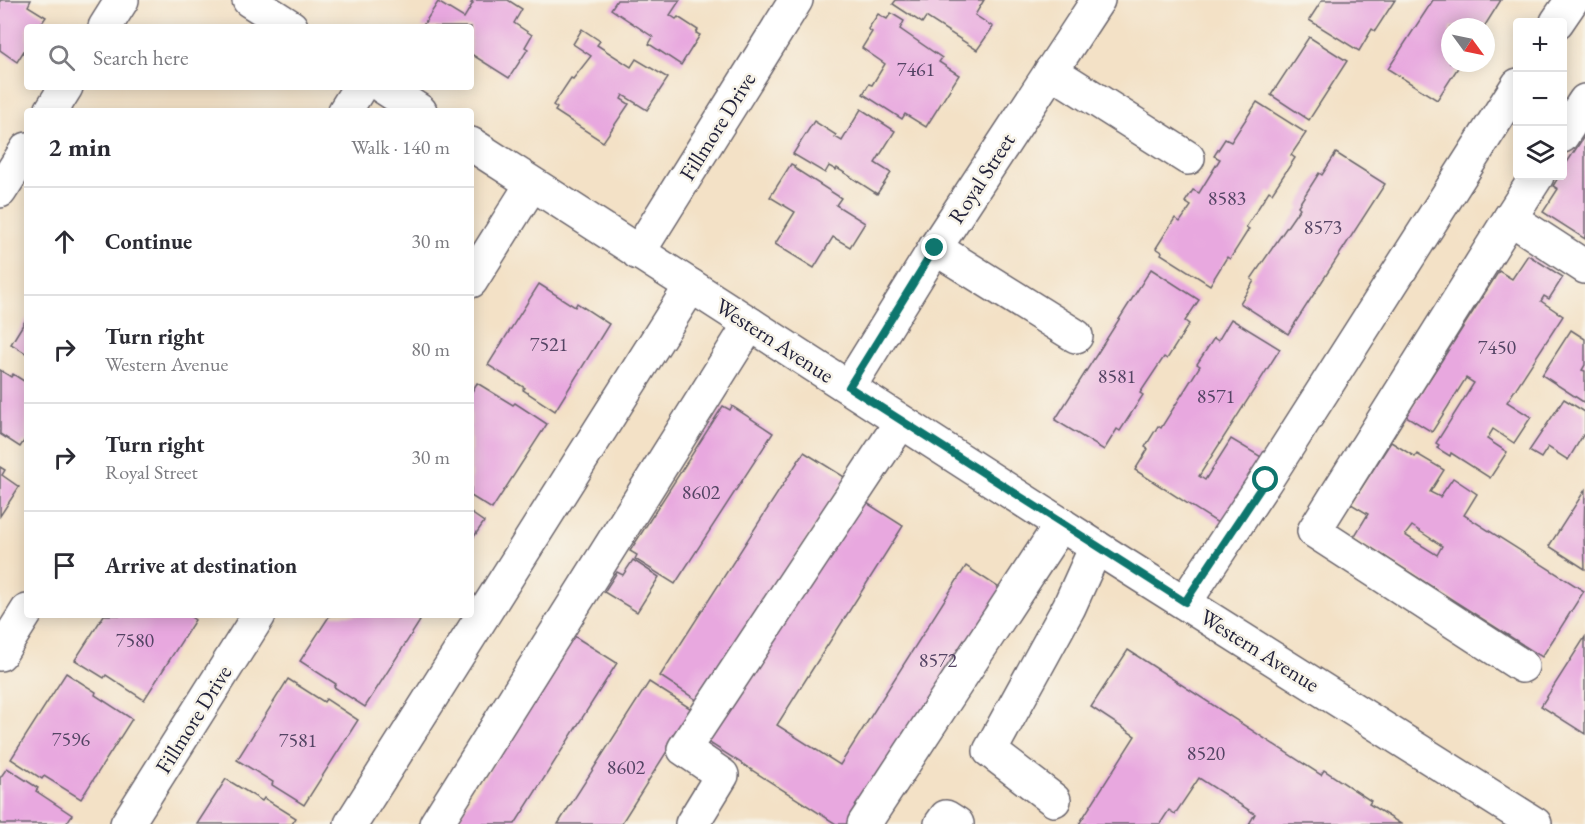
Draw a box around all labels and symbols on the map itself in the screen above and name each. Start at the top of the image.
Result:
north arrow [1441,18,1495,72]
house number: 7461 [897,56,935,82]
street label: Fillmore Drive [673,66,762,186]
street label: Royal Street [941,127,1021,229]
house number: 8583 [1208,185,1246,211]
house number: 8573 [1304,214,1342,240]
route end [921,234,947,260]
street label: Western Avenue [710,291,840,390]
house number: 7521 [530,331,568,357]
house number: 7450 [1478,334,1517,360]
house number: 8581 [1098,363,1136,389]
house number: 8571 [1197,383,1235,409]
route start [1252,466,1278,492]
house number: 8602 [682,479,721,505]
street label: Western Avenue [1195,602,1325,699]
house number: 7580 [116,627,155,653]
house number: 8572 [919,647,958,673]
street label: Fillmore Drive [149,659,238,779]
house number: 7596 [52,726,91,752]
house number: 7581 [279,727,317,753]
house number: 8520 [1187,740,1226,766]
house number: 8602 [607,754,646,780]

